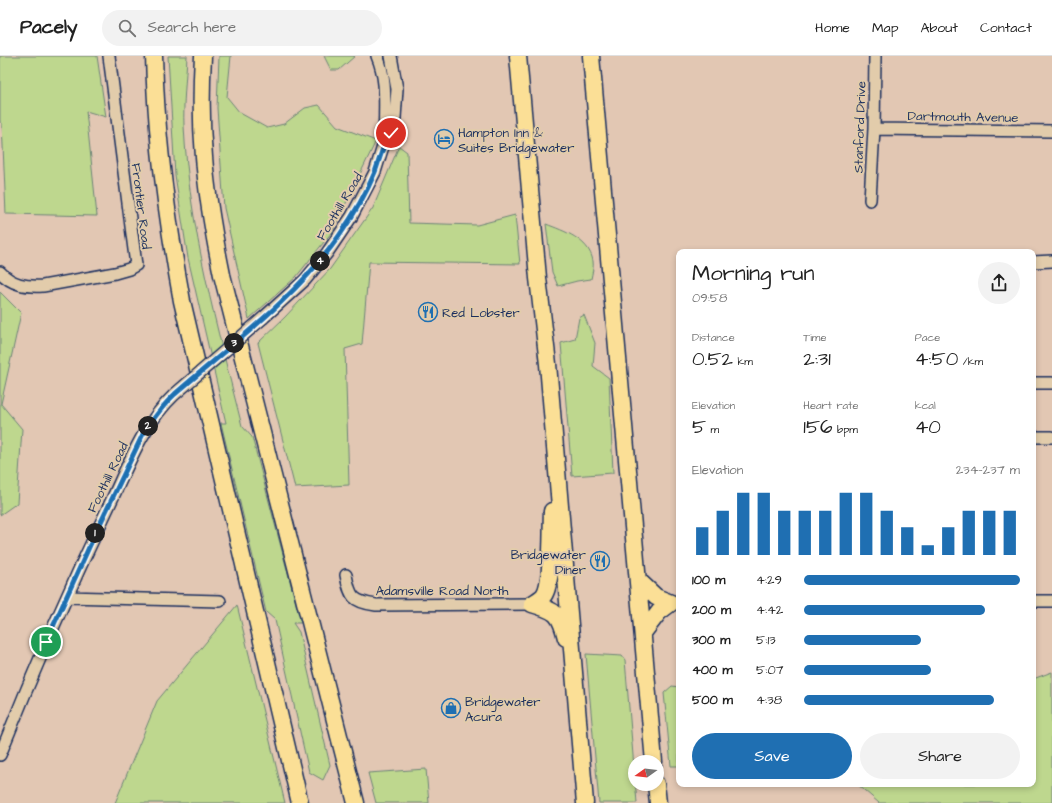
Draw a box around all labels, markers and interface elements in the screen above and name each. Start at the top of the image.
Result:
search box [102,10,382,46]
text: Pacely [20,14,78,41]
icon: search [116,17,138,39]
text: Search here [148,17,236,38]
text: Home [815,18,850,38]
text: Map [872,18,898,38]
text: About [920,18,958,38]
text: Contact [980,18,1032,38]
street label: Stanford Drive [849,81,871,173]
street label: Dartmouth Avenue [908,107,1018,127]
pin [374,116,408,150]
icon: check [380,122,402,144]
place label: Hampton Inn & Suites Bridgewater [458,124,574,158]
hotel icon: Hampton Inn & Suites Bridgewater [433,128,455,150]
street label: Frontier Road [127,162,155,250]
street label: Foothill Road [312,169,367,244]
pin: 4 [310,251,330,271]
text: 4 [316,253,324,268]
text: Morning run [692,258,815,289]
button: share [978,262,1020,304]
text: 09:58 [692,289,727,307]
restaurant icon: Red Lobster [417,301,439,323]
place label: Red Lobster [442,304,520,322]
text: Distance [692,330,735,345]
text: Time [803,330,826,345]
text: Pace [915,330,940,345]
pin: 3 [224,333,244,353]
text: 3 [231,335,237,350]
text: 0.52 [692,345,733,373]
text: 2:31 [803,345,831,373]
text: 4:50 [915,345,958,373]
text: km [733,354,753,369]
text: /km [958,354,983,369]
text: Elevation [692,398,735,413]
text: Heart rate [803,398,859,413]
text: kcal [915,398,936,413]
text: 5 [692,413,706,441]
text: 156 [803,413,833,441]
text: 40 [915,413,941,441]
pin: 2 [138,416,158,436]
text: 2 [145,418,151,433]
text: m [706,422,719,437]
text: bpm [833,422,858,437]
street label: Foothill Road [83,439,133,516]
text: Elevation [692,461,743,479]
text: 234–237 m [956,461,1020,479]
pin: 1 [85,523,105,543]
text: 1 [94,525,96,540]
place label: Bridgewater Diner [511,546,586,579]
restaurant icon: Bridgewater Diner [589,550,611,572]
text: 100 m [692,571,725,589]
text: 4:29 [756,571,782,589]
street label: Adamsville Road North [376,582,509,600]
text: 200 m [692,601,731,619]
text: 4:42 [756,601,783,619]
pin [29,625,63,659]
icon: arrive [35,631,57,653]
text: 300 m [692,631,730,649]
text: 5:13 [756,631,776,649]
text: 400 m [692,661,733,679]
text: 5:07 [756,661,784,679]
text: 500 m [692,691,733,709]
text: 4:38 [756,691,782,709]
place label: Bridgewater Acura [465,693,540,726]
shop icon: Bridgewater Acura [440,697,462,719]
button: Save [692,733,852,779]
button: Share [860,733,1020,779]
north arrow [628,755,664,791]
map controls [628,755,664,791]

